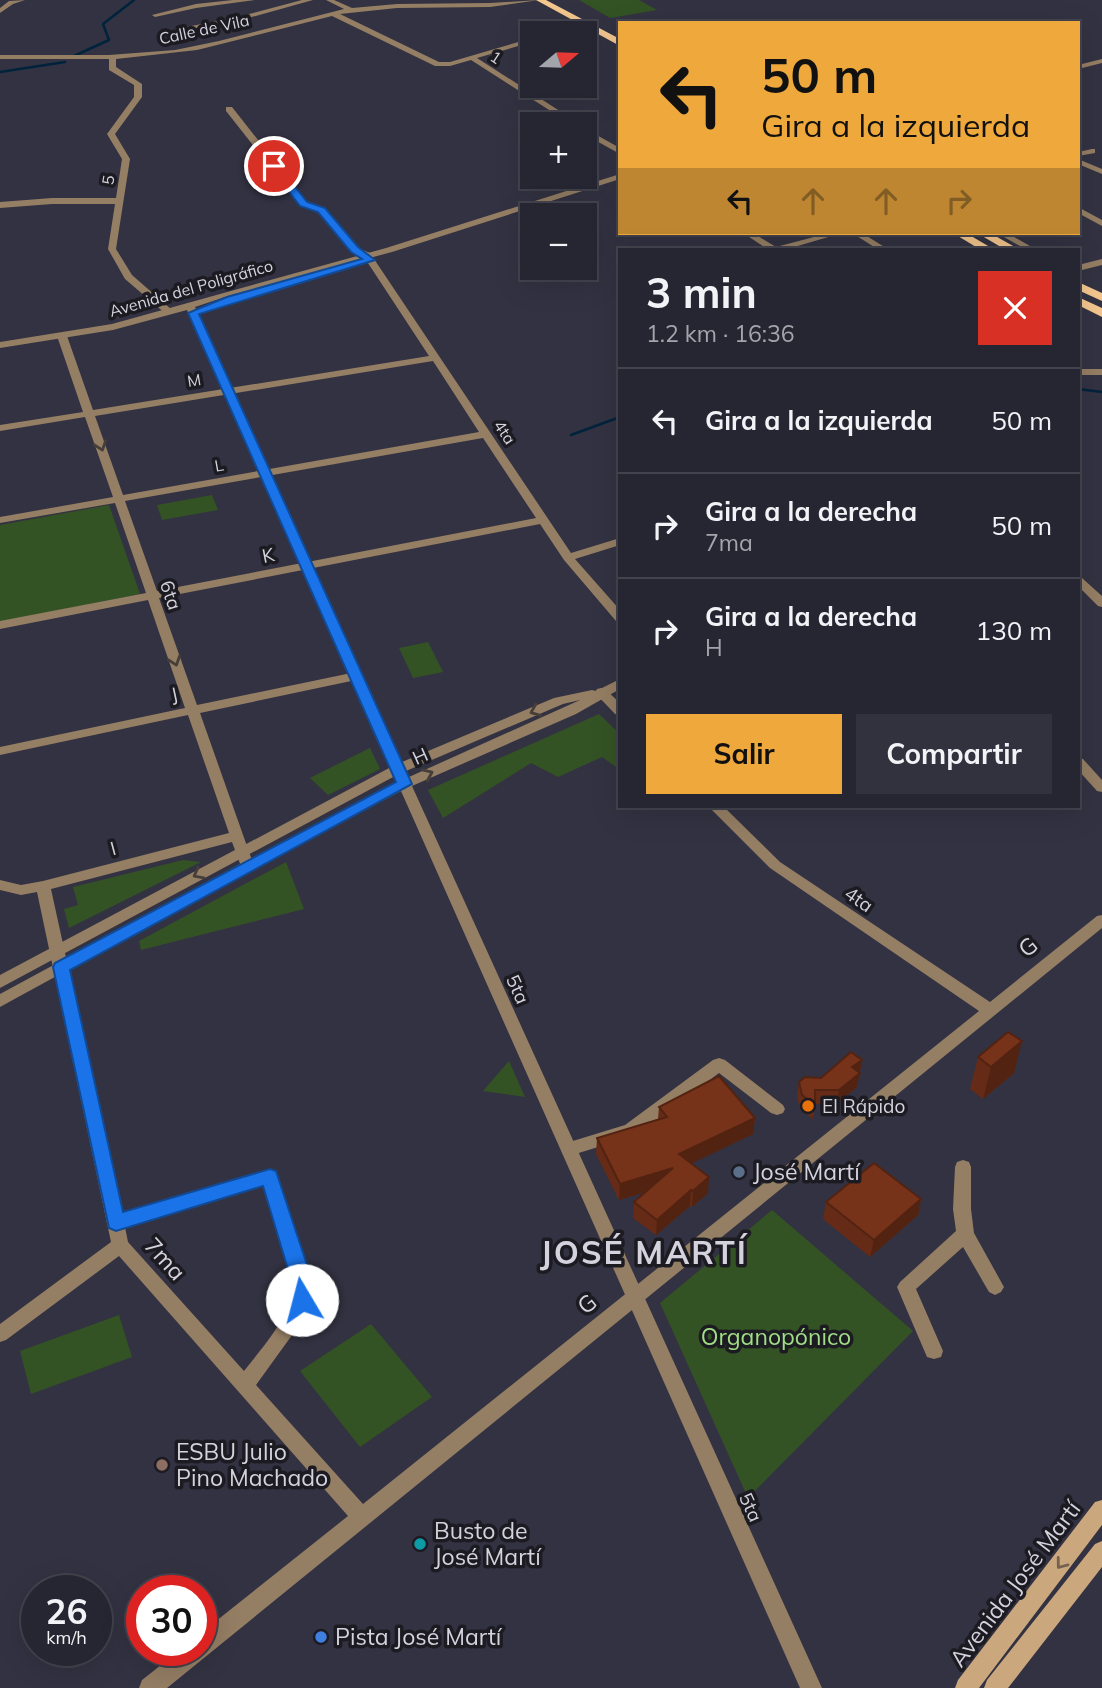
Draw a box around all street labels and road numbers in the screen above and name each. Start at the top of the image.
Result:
street label: Calle de Vila [157,10,251,48]
street label: 1 [487,46,505,68]
street label: 5 [97,174,119,186]
street label: Avenida del Poligráfico [107,255,275,321]
street label: M [186,369,202,391]
street label: 4ta [490,416,520,448]
street label: L [213,454,225,476]
street label: K [260,542,277,568]
street label: 6ta [155,577,187,613]
street label: J [168,682,180,706]
street label: H [408,742,432,770]
street label: I [108,836,118,860]
street label: 4ta [840,881,878,917]
street label: G [1012,930,1043,963]
street label: 5ta [501,971,535,1007]
street label: 7ma [139,1231,192,1286]
street label: G [571,1287,602,1320]
street label: 5ta [734,1489,768,1525]
street label: Avenida José Martí [943,1494,1087,1672]

